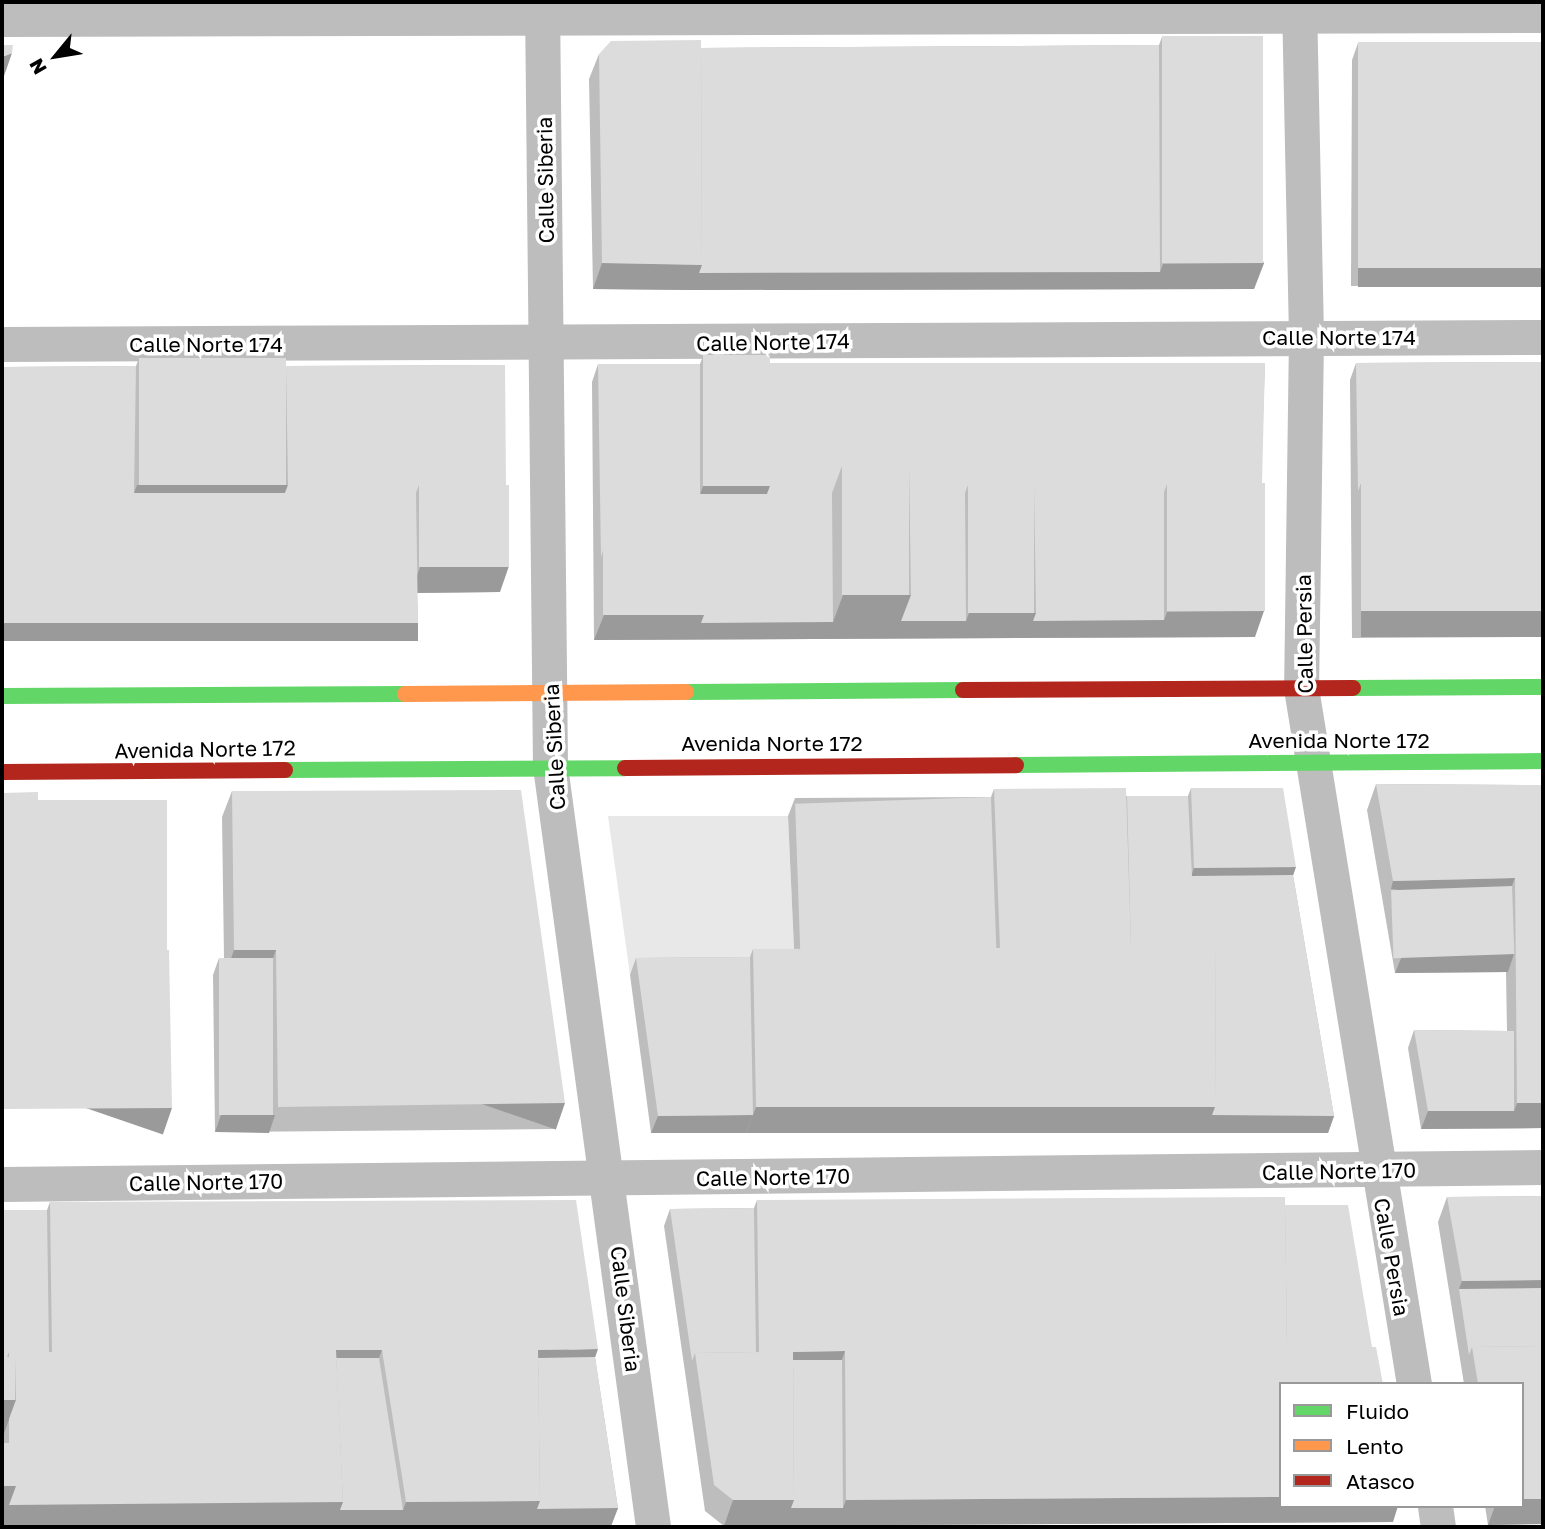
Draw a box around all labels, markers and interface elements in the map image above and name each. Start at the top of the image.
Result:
north arrow [21,21,91,91]
text: N [24,55,51,79]
street label: Calle Siberia [531,116,559,244]
street label: Calle Norte 174 [1262,324,1416,350]
street label: Calle Norte 174 [696,328,850,356]
street label: Calle Norte 174 [129,331,283,357]
street label: Calle Persia [1290,574,1318,694]
street label: Calle Siberia [538,683,570,811]
street label: Avenida Norte 172 [1248,727,1430,753]
street label: Avenida Norte 172 [681,730,863,756]
street label: Avenida Norte 172 [114,735,296,763]
street label: Calle Norte 170 [1262,1157,1416,1185]
street label: Calle Norte 170 [696,1163,850,1191]
street label: Calle Norte 170 [129,1168,283,1196]
street label: Calle Persia [1369,1196,1415,1318]
street label: Calle Siberia [606,1245,646,1373]
legend [1279,1382,1524,1508]
text: Fluido [1346,1398,1409,1424]
text: Lento [1346,1433,1404,1459]
text: Atasco [1346,1468,1415,1494]

